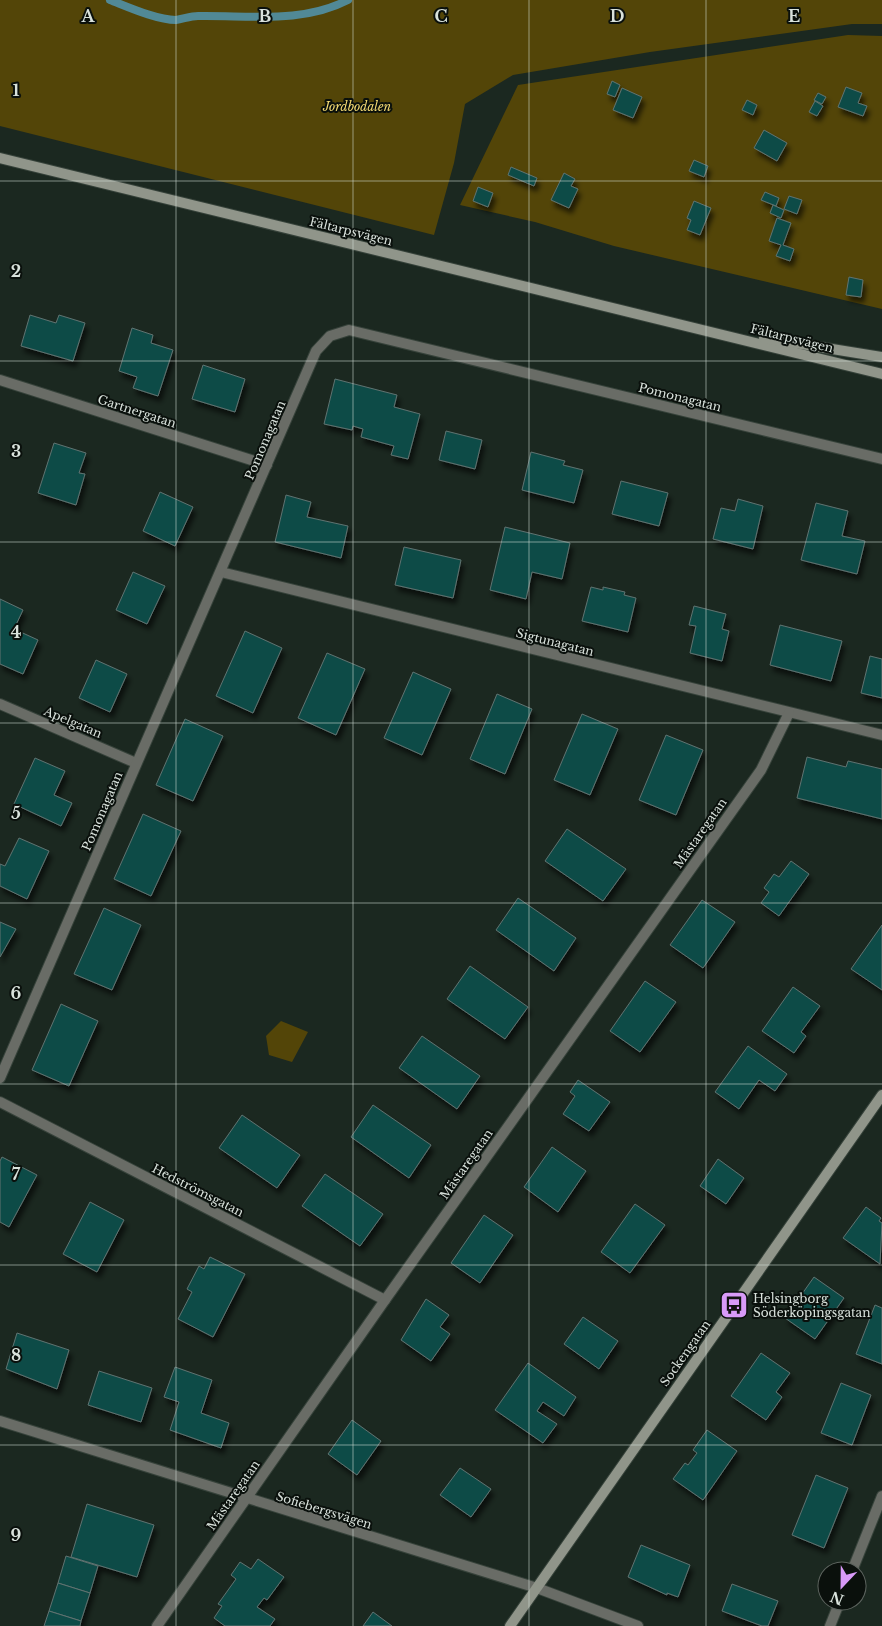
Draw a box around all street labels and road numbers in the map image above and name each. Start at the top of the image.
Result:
street label: Fältarpsvägen [308,213,394,249]
street label: Fältarpsvägen [749,320,835,356]
street label: Pomonagatan [637,379,723,415]
street label: Gartnergatan [96,391,178,431]
street label: Pomonagatan [242,398,288,482]
street label: Sigtunagatan [514,625,596,659]
street label: Apelgatan [41,703,104,741]
street label: Pomonagatan [79,769,125,853]
street label: Mästaregatan [670,795,730,871]
street label: Mästaregatan [436,1126,496,1202]
street label: Hedströmsgatan [150,1160,246,1220]
street label: Sockengatan [657,1317,713,1389]
street label: Mästaregatan [203,1457,263,1533]
street label: Sofiebergsvägen [274,1488,374,1532]

